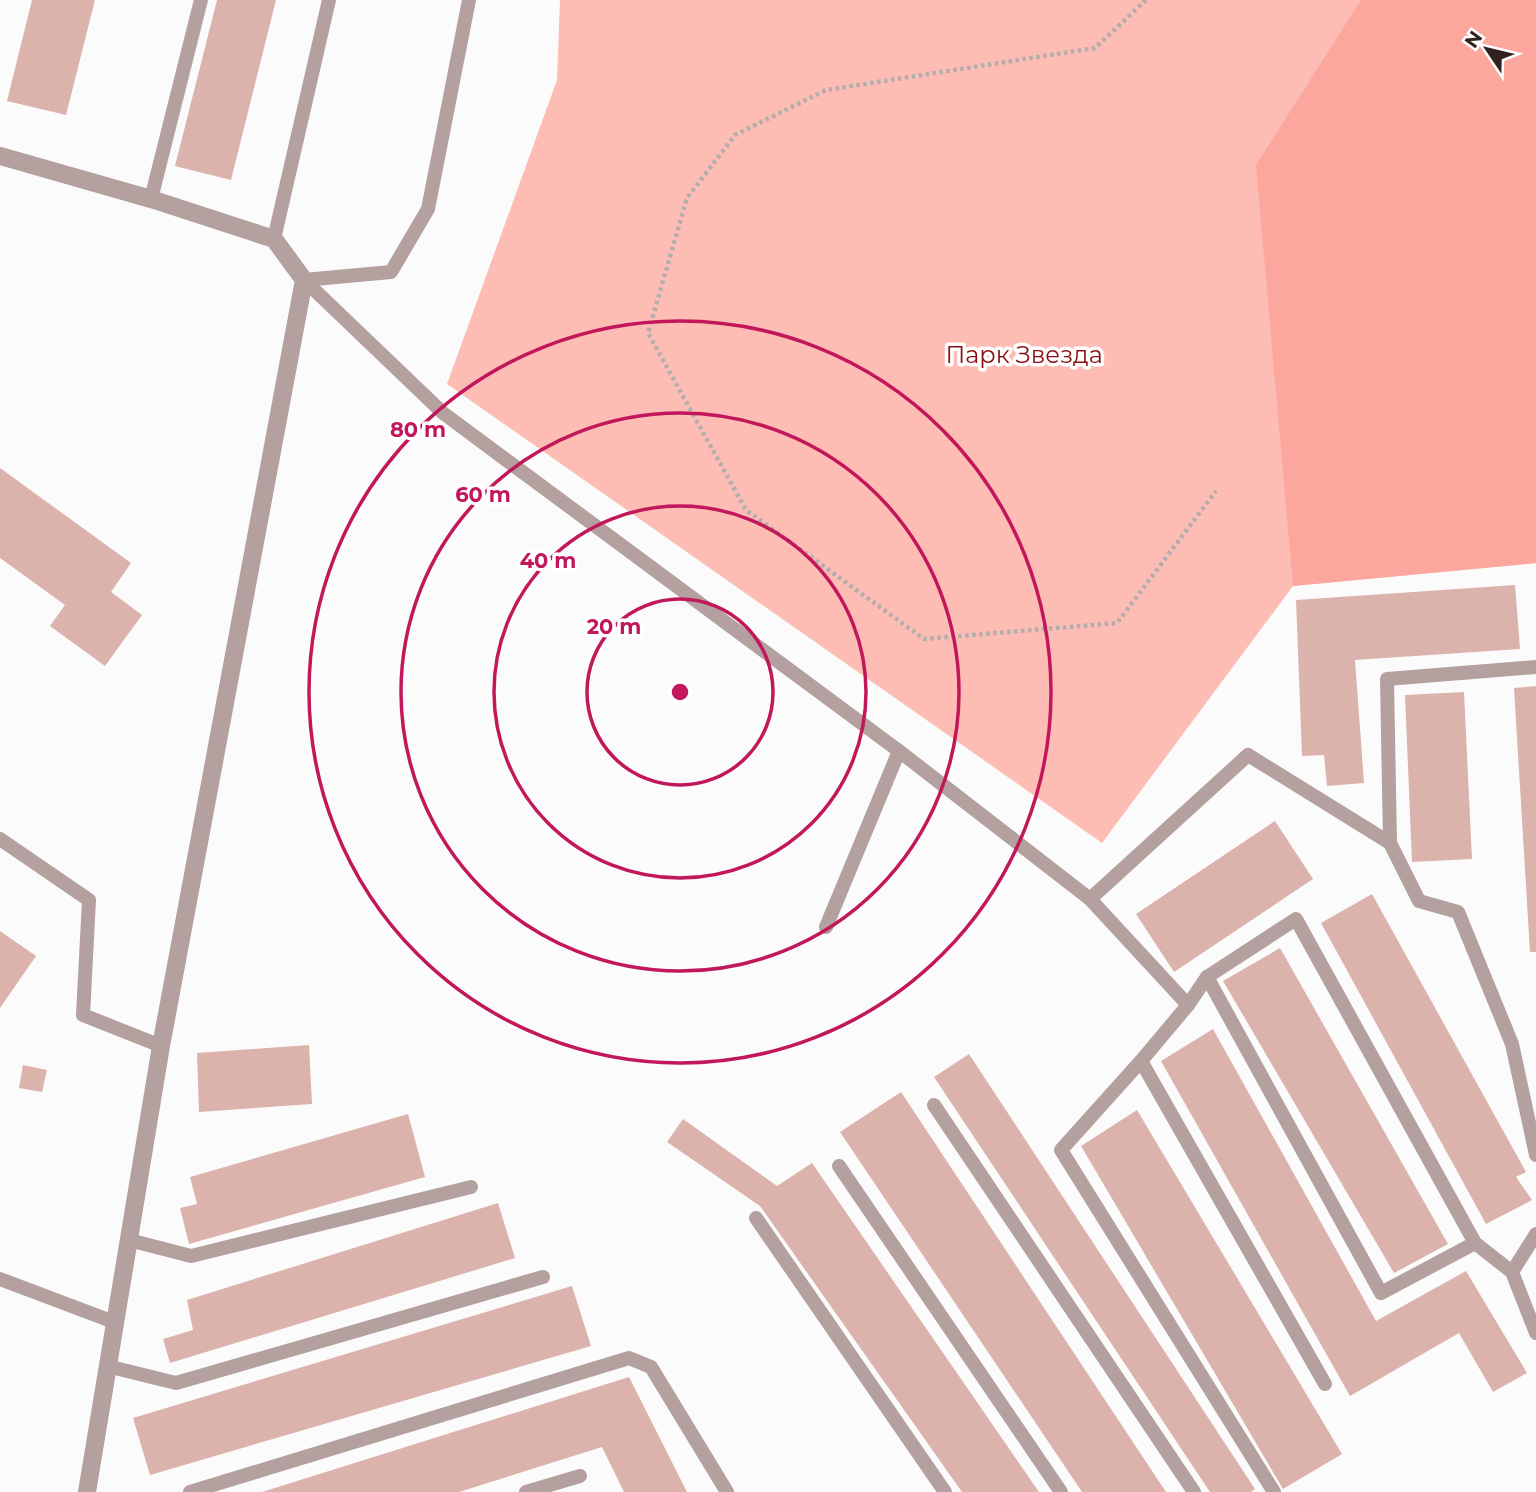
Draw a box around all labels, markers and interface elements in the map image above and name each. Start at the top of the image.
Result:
north arrow [1452,14,1522,84]
text: N [1460,27,1487,52]
park label: Парк Звезда [945,340,1103,369]
text: 80 m [390,417,446,442]
text: 60 m [455,482,511,507]
text: 40 m [520,548,576,573]
text: 20 m [587,614,641,639]
centre of rings [668,680,692,704]

